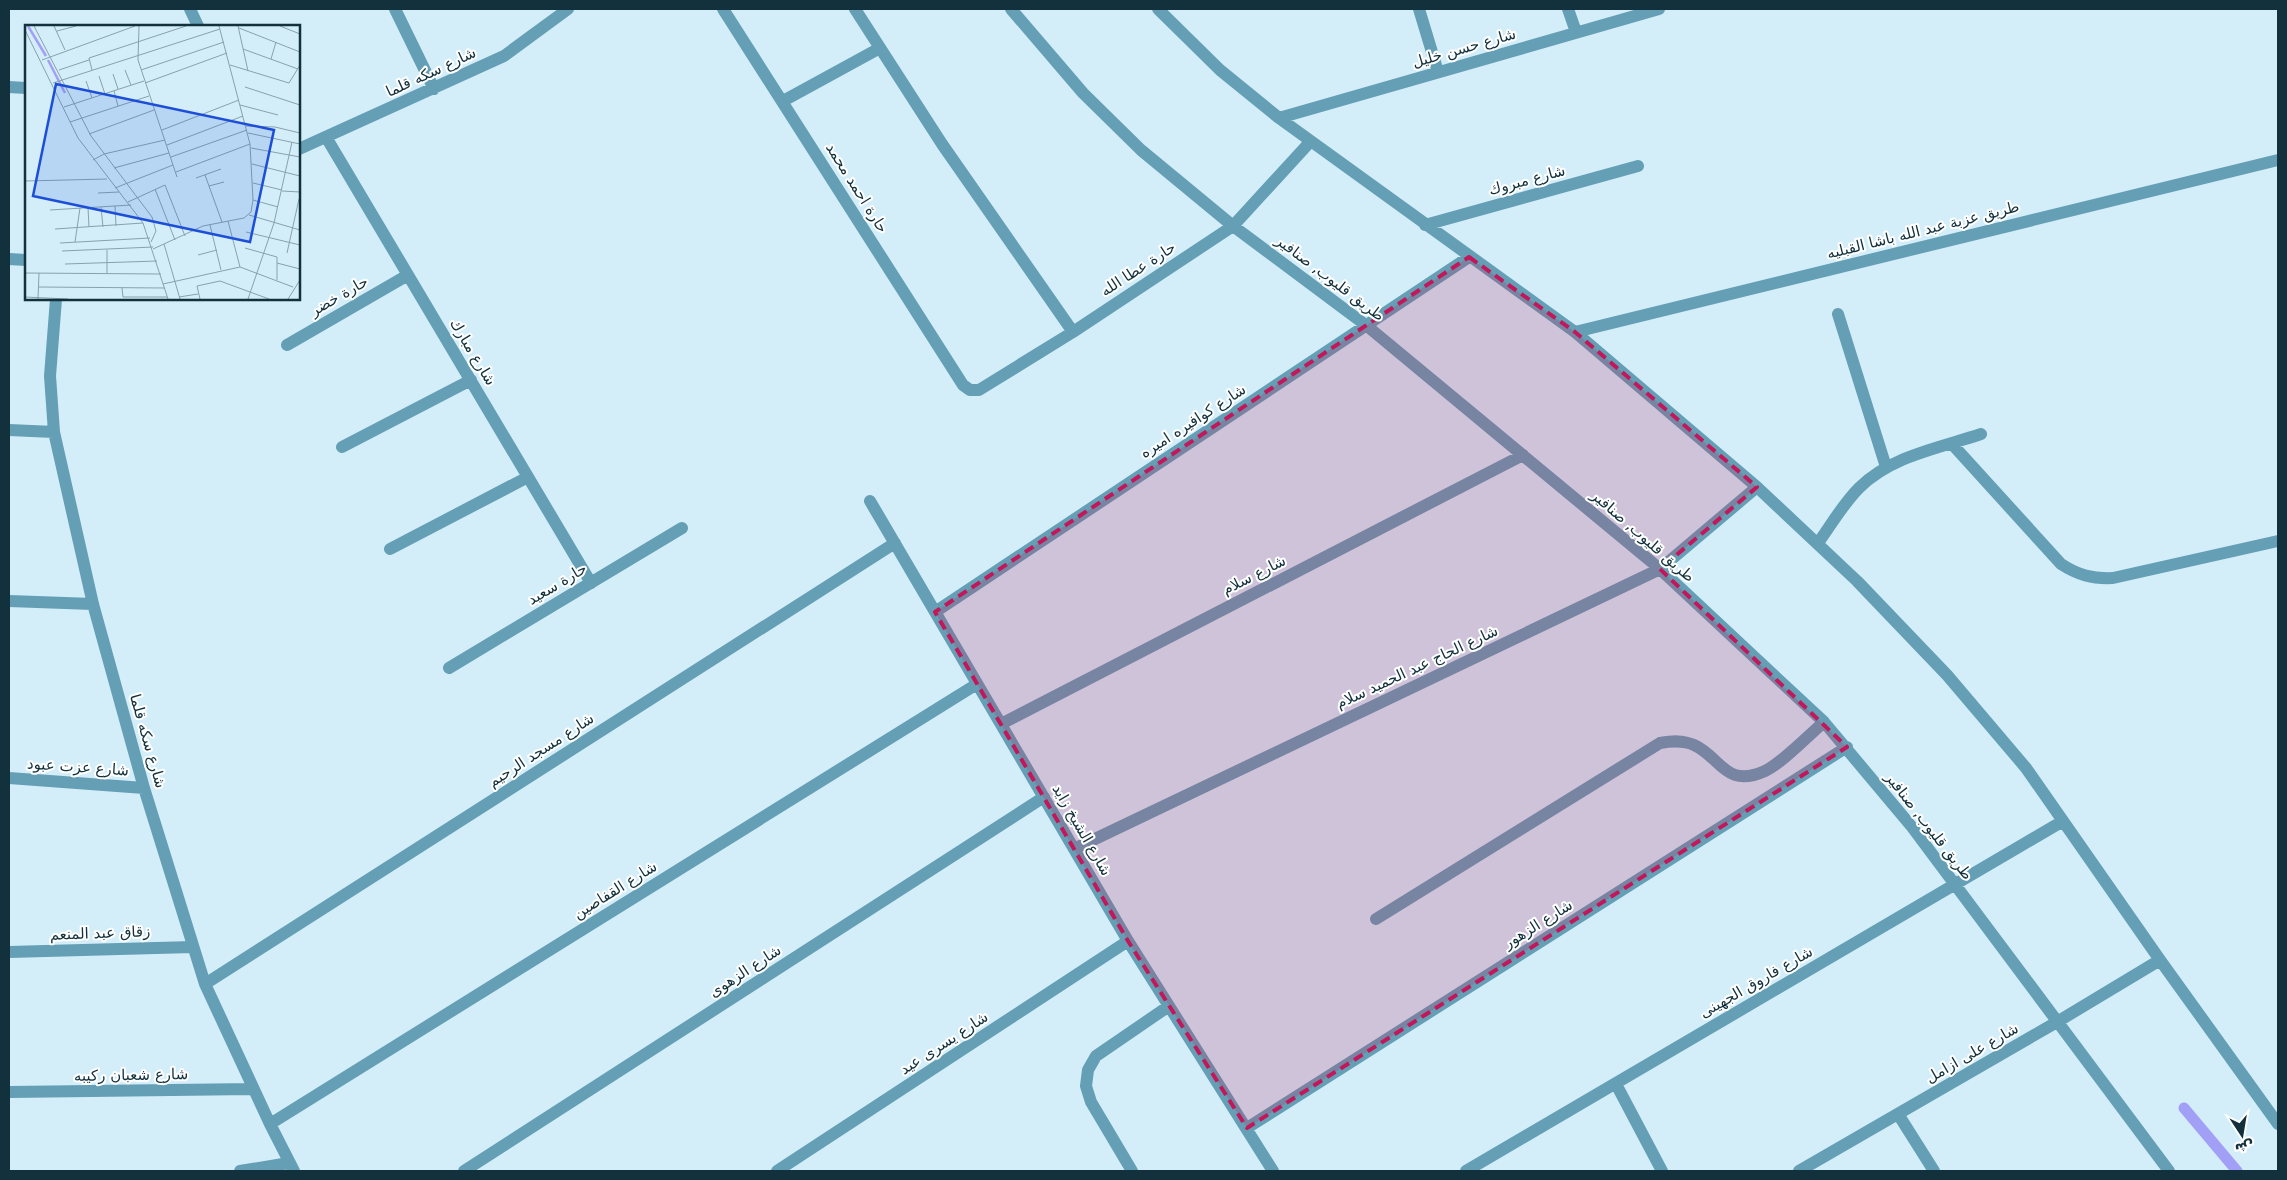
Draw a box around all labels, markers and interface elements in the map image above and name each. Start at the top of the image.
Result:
inset map [25,25,300,300]
street label: شارع حسن خليل [1410,25,1518,71]
street label: شارع سكه قلما [383,43,479,101]
street label: حارة احمد محمد [822,140,892,236]
street label: شارع مبروك [1487,161,1567,199]
street label: طريق عزبة عبد الله باشا القبليه [1825,197,2021,263]
street label: طريق قليوب, صنافير [1271,231,1388,325]
street label: حارة عطا الله [1097,238,1179,300]
street label: حارة خضر [306,272,371,320]
street label: شارع مبارك [446,315,500,389]
street label: شارع كوافيره اميره [1137,380,1249,462]
street label: طريق قليوب, صنافير [1587,485,1699,586]
street label: شارع سلام [1219,551,1289,599]
street label: حارة سعيد [524,559,590,609]
street label: شارع الحاج عبد الحميد سلام [1333,621,1501,713]
street label: شارع سكه قلما [126,692,170,790]
street label: شارع مسجد الرحيم [485,709,597,791]
street label: شارع عزت عبود [26,754,130,780]
street label: طريق قليوب, صنافير [1881,768,1977,883]
street label: شارع الشيخ زايد [1049,781,1115,879]
street label: شارع القفاصين [570,857,660,923]
street label: شارع الزهور [1499,896,1576,953]
street label: زقاق عبد المنعم [49,922,151,944]
street label: شارع الزهوى [705,941,785,1001]
street label: شارع فاروق الجهينى [1696,942,1816,1022]
street label: شارع يسرى عيد [896,1008,992,1078]
street label: شارع على ازامل [1922,1019,2022,1087]
street label: شارع شعبان ركيبه [74,1065,188,1085]
north arrow [2217,1110,2267,1160]
text: ش [2234,1138,2256,1158]

